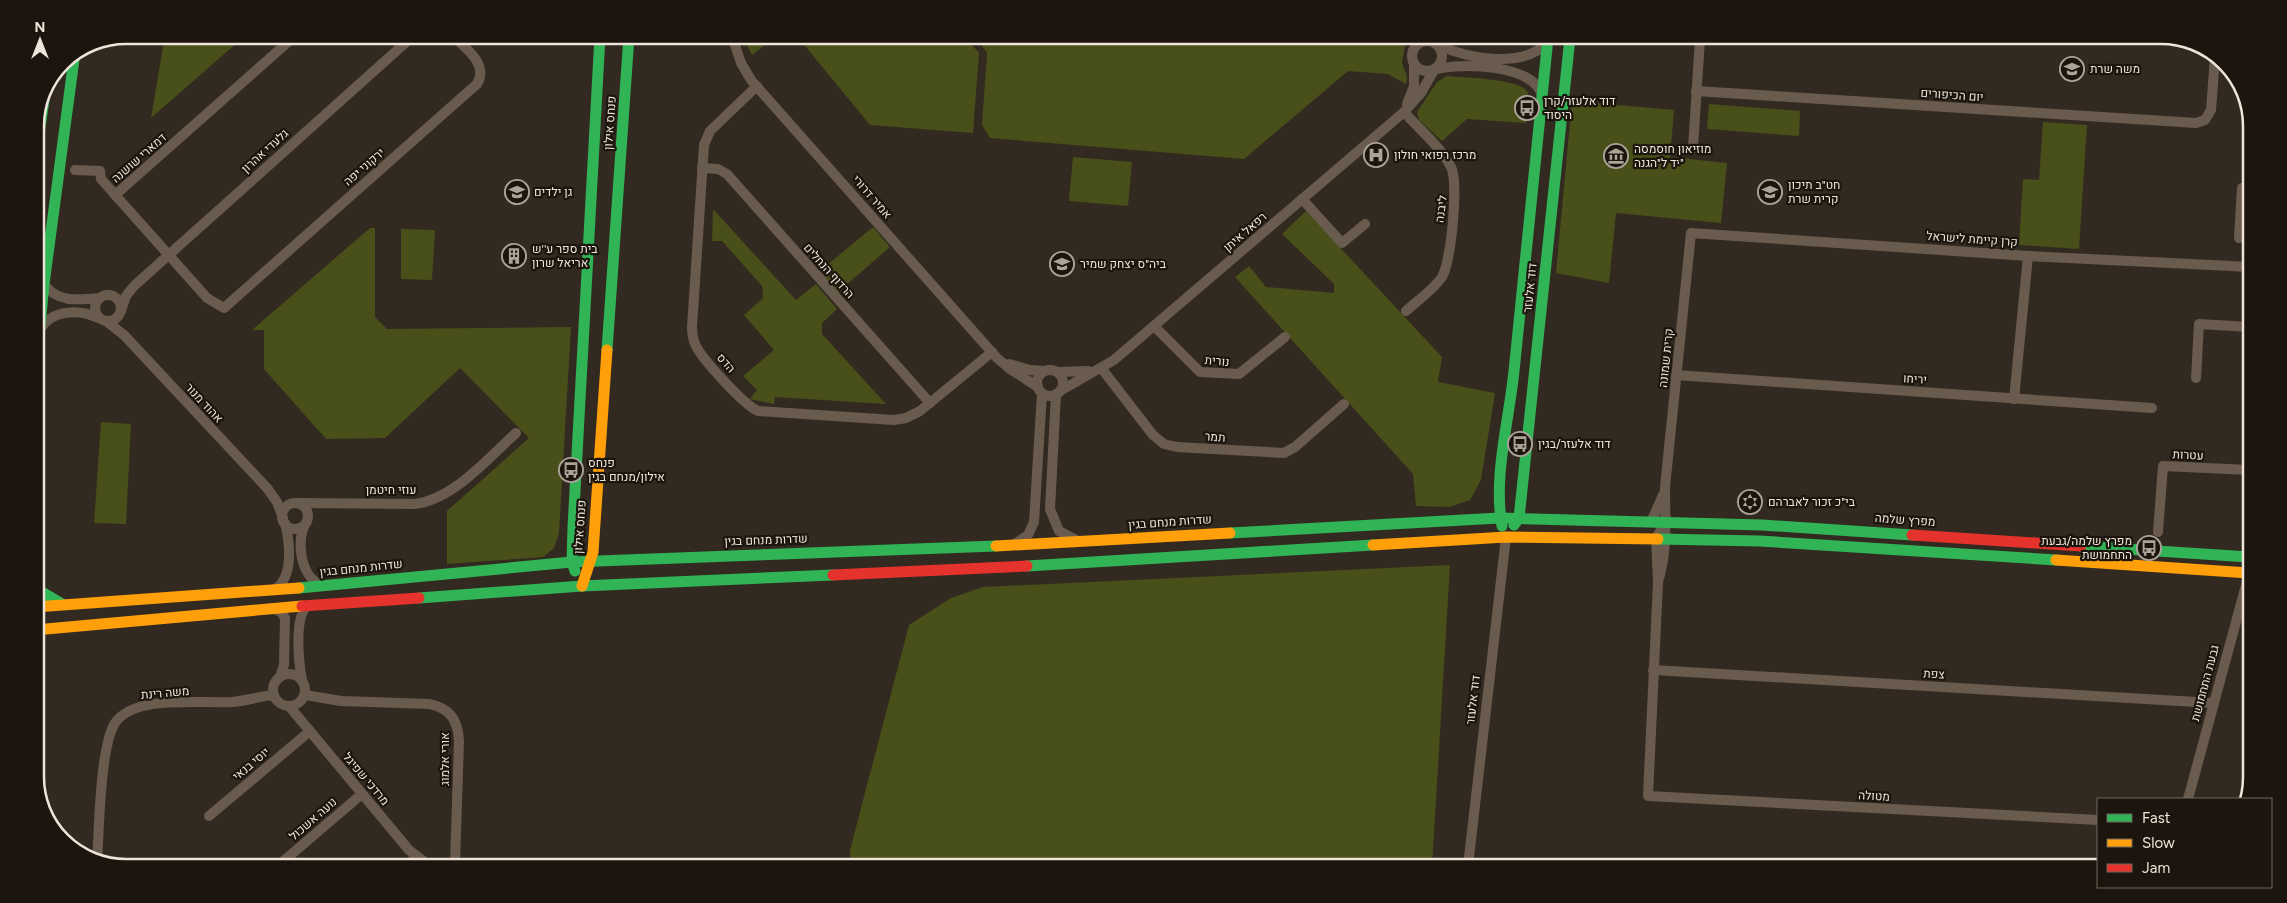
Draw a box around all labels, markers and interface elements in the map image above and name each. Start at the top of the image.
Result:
north arrow [15,15,65,65]
text: N [35,19,45,36]
school or university icon: משה שרת [2059,56,2085,82]
place label: משה שרת [2090,62,2140,76]
street label: יום הכיפורים [1920,86,1984,104]
place label: דוד אלעזר/קרן היסוד [1544,94,1615,122]
street label: פנחס אילון [601,95,619,151]
bus stop icon: דוד אלעזר/קרן היסוד [1514,95,1540,121]
street label: גלעדי אהרון [239,126,292,176]
street label: דמארי שושנה [109,130,169,186]
hospital icon: מרכז רפואי חולון [1363,142,1389,168]
place label: מוזיאון חוסמסה יד ל"הגנה" [1634,142,1711,170]
museum icon: מוזיאון חוסמסה יד ל"הגנה" [1603,143,1629,169]
street label: ירקוני יפה [341,145,387,189]
place label: מרכז רפואי חולון [1394,148,1476,162]
street label: אמיר דרורי [849,172,895,222]
place label: חט"ב תיכון קרית שרת [1788,178,1840,206]
school or university icon: גן ילדים [504,179,530,205]
school or university icon: חט"ב תיכון קרית שרת [1757,179,1783,205]
place label: גן ילדים [534,185,573,199]
street label: ליבנה [1432,194,1450,224]
street label: רפאל איתן [1221,209,1269,255]
street label: קרן קיימת לישראל [1926,229,2018,249]
street label: הרדוף הנחלים [801,241,857,301]
place label: בית ספר ע''ש אריאל שרון [532,242,598,270]
building icon: בית ספר ע''ש אריאל שרון [501,243,527,269]
school or university icon: ביה"ס יצחק שמיר [1049,251,1075,277]
place label: ביה"ס יצחק שמיר [1080,257,1167,271]
street label: דוד אלעזר [1520,262,1540,314]
street label: קרית שמונה [1656,328,1676,388]
street label: הדס [714,351,738,375]
street label: נורית [1204,353,1230,369]
street label: יריחו [1903,371,1927,387]
street label: אהוד מנור [182,380,226,426]
street label: תמר [1204,429,1226,445]
bus stop icon: דוד אלעזר/בגין [1507,431,1533,457]
place label: דוד אלעזר/בגין [1538,437,1611,451]
street label: עטרות [2172,447,2204,463]
place label: פנחס אילון/מנחם בגין [588,456,665,484]
bus stop icon: פנחס אילון/מנחם בגין [558,457,584,483]
street label: עוזי חיטמן [366,483,416,497]
synagogue icon: בי"כ זכור לאברהם [1737,489,1763,515]
place label: בי"כ זכור לאברהם [1768,495,1856,509]
street label: פנחס אילון [571,499,589,555]
street label: מפרץ שלמה [1874,511,1936,529]
street label: שדרות מנחם בגין [1128,512,1212,532]
street label: שדרות מנחם בגין [724,532,808,548]
place label: מפרץ שלמה/גבעת התחמושת [2041,534,2132,562]
bus stop icon: מפרץ שלמה/גבעת התחמושת [2136,535,2162,561]
street label: שדרות מנחם בגין [319,557,403,579]
street label: גבעת התחמושת [2188,643,2222,723]
street label: צפת [1923,666,1946,682]
street label: דוד אלעזר [1463,674,1483,726]
street label: משה רינת [140,684,190,702]
street label: אורי אלמוג [438,732,452,786]
street label: יוסי בנאי [230,745,272,783]
street label: מרדכי שפיגל [340,750,392,808]
street label: מטולה [1858,788,1890,804]
street label: נועה אשכול [286,795,340,843]
legend [2097,798,2272,888]
text: Fast [2142,809,2171,827]
text: Slow [2142,834,2175,852]
text: Jam [2142,859,2170,877]

